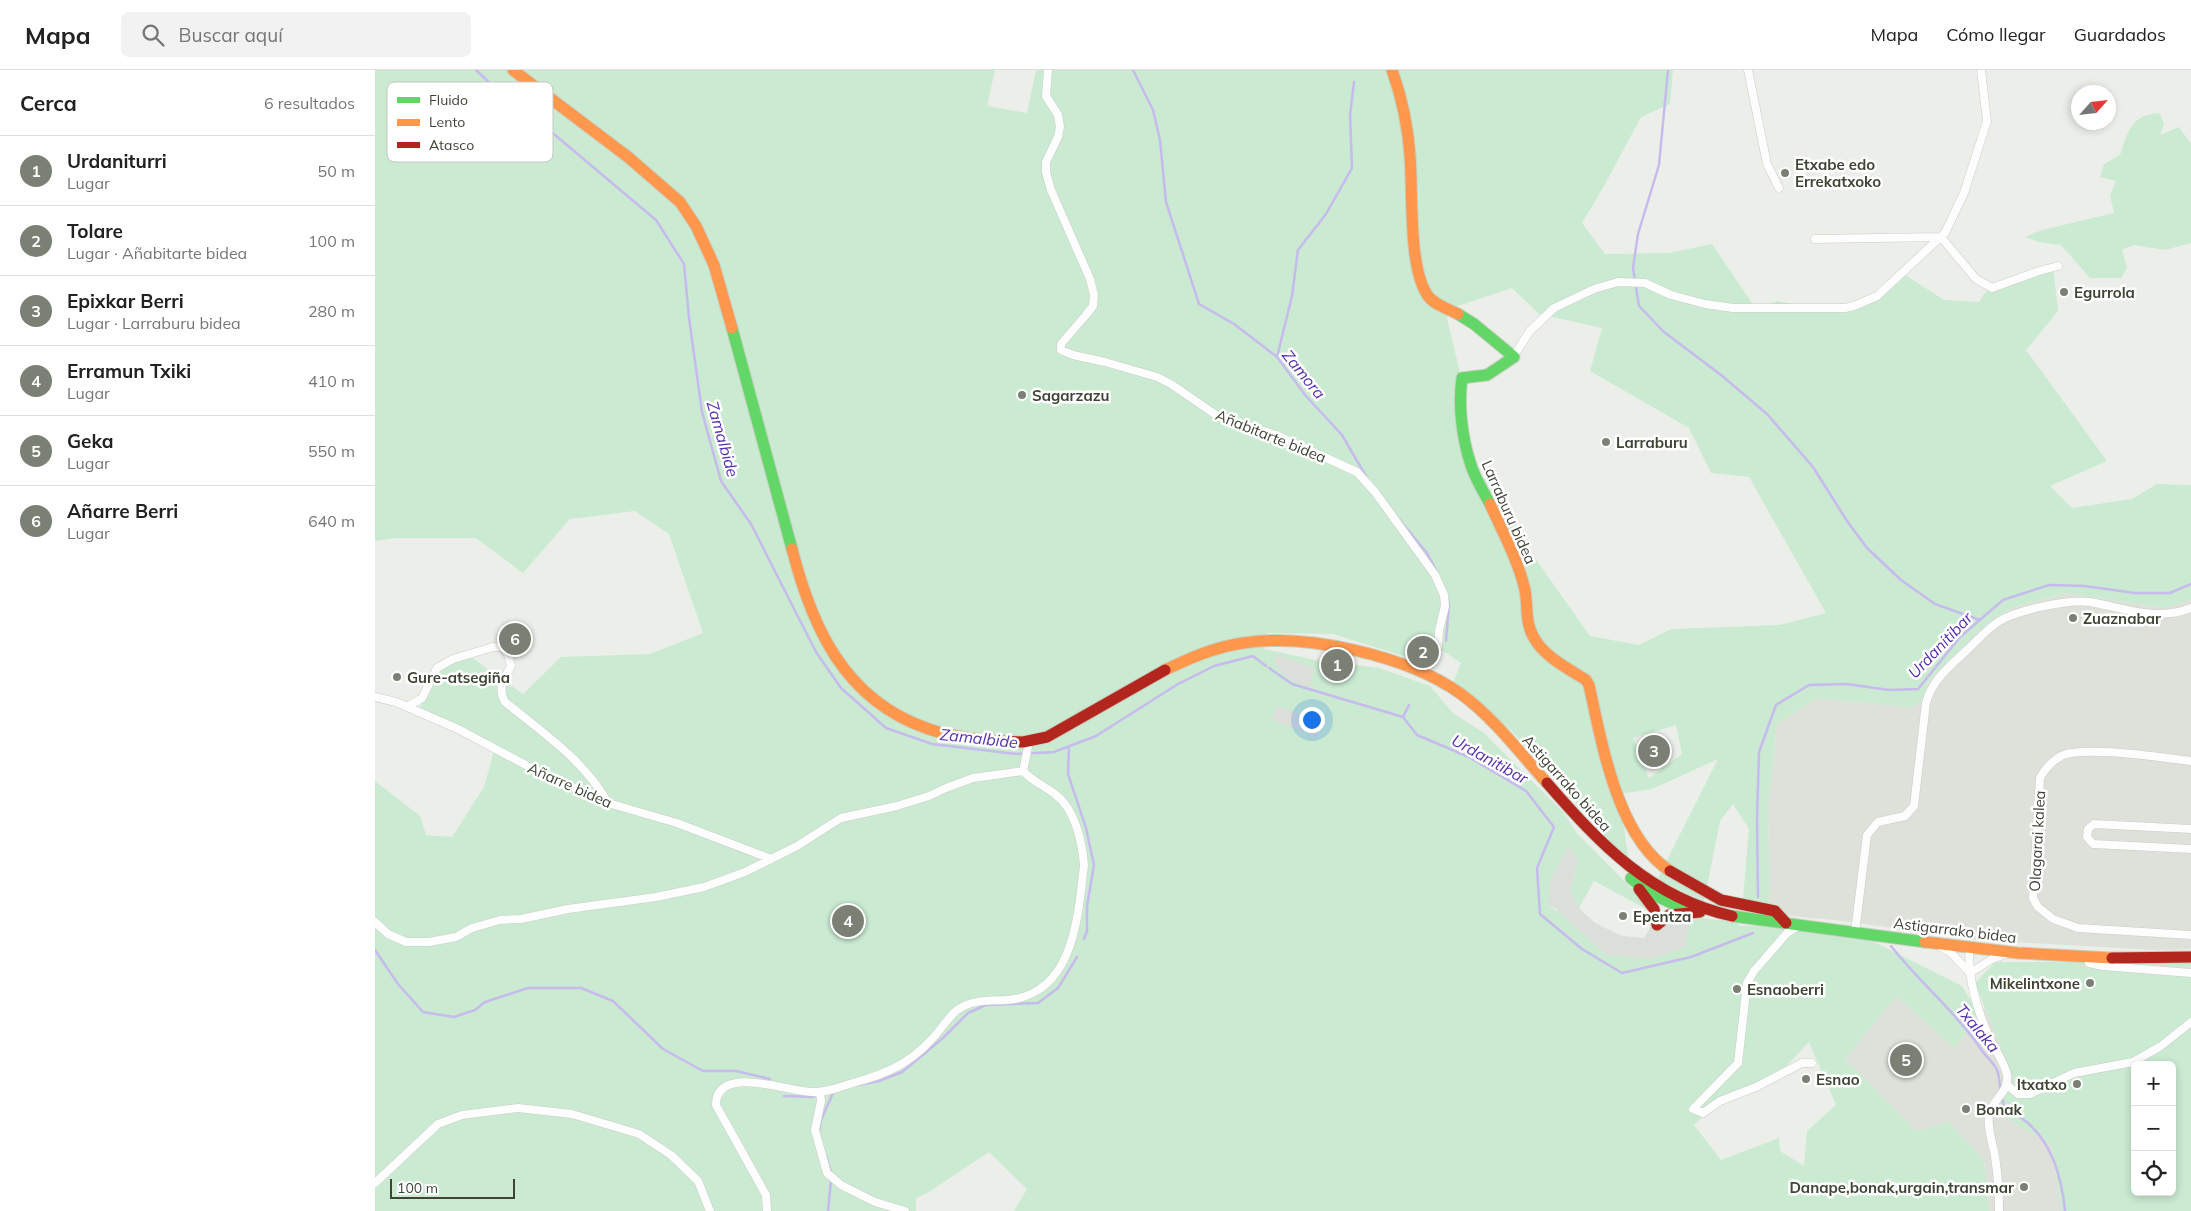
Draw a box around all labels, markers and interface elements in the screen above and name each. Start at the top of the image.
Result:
search box [121,12,471,57]
text: Mapa [25,20,91,50]
icon: search [139,21,167,49]
text: Buscar aquí [179,23,283,47]
text: Mapa [1870,23,1918,46]
text: Cómo llegar [1946,23,2046,46]
text: Guardados [2074,23,2166,46]
legend [387,82,553,162]
north arrow [2071,85,2116,130]
text: Cerca [20,90,77,116]
text: Fluido [429,91,468,109]
text: 6 resultados [264,93,355,113]
text: Lento [429,113,465,131]
text: Atasco [429,136,474,154]
text: Urdaniturri [67,149,167,173]
place label: Etxabe edo Errekatxoko [1795,155,1881,191]
text: 1 [31,161,41,181]
text: 50 m [318,161,355,181]
marker: Etxabe edo Errekatxoko [1779,167,1791,179]
text: Lugar [67,173,110,193]
text: Tolare [67,219,123,243]
text: 2 [31,231,41,251]
text: 100 m [308,231,355,251]
text: Lugar · Añabitarte bidea [67,243,247,263]
place label: Egurrola [2074,283,2135,302]
marker: Egurrola [2058,286,2070,298]
text: Epixkar Berri [67,289,184,313]
text: 3 [31,301,41,321]
text: 280 m [308,301,355,321]
text: Lugar · Larraburu bidea [67,313,241,333]
water label: Zamora [1278,345,1330,403]
text: Erramun Txiki [67,359,191,383]
text: 4 [31,371,41,391]
text: 410 m [308,371,355,391]
text: Lugar [67,383,110,403]
place label: Sagarzazu [1032,386,1110,405]
marker: Sagarzazu [1016,389,1028,401]
water label: Zamalbide [703,399,743,480]
street label: Añabitarte bidea [1213,405,1329,467]
text: Geka [67,429,114,453]
place label: Larraburu [1616,433,1688,452]
marker: Larraburu [1600,436,1612,448]
text: 5 [31,441,41,461]
text: 550 m [308,441,355,461]
text: Lugar [67,453,110,473]
street label: Larraburu bidea [1478,457,1540,567]
text: Añarre Berri [67,499,178,523]
text: 6 [31,511,41,531]
text: 640 m [308,511,355,531]
text: Lugar [67,523,110,543]
water label: Urdanitibar [1904,607,1977,682]
place label: Zuaznabar [2083,609,2161,628]
marker: Zuaznabar [2067,612,2079,624]
pin: 6 [499,620,531,658]
pin: 2 [1407,633,1439,671]
pin: 1 [1321,646,1353,684]
place label: Gure-atsegiña [407,668,510,687]
marker: Gure-atsegiña [391,671,403,683]
your location [1299,707,1325,733]
water label: Zamalbide [939,724,1019,752]
water label: Urdanitibar [1448,730,1533,789]
street label: Astigarrako bidea [1519,731,1615,835]
pin: 3 [1638,732,1670,770]
street label: Añarre bidea [525,758,615,812]
street label: Olagarai kalea [2025,790,2049,892]
pin: 4 [832,902,864,940]
place label: Epentza [1633,907,1691,926]
marker: Epentza [1617,910,1629,922]
street label: Astigarrako bidea [1892,913,2018,947]
place label: Mikelintxone [1990,974,2080,993]
marker: Mikelintxone [2084,977,2096,989]
place label: Esnaoberri [1747,980,1824,999]
marker: Esnaoberri [1731,983,1743,995]
water label: Txalaka [1952,999,2004,1057]
pin: 5 [1890,1041,1922,1079]
map controls [2131,1061,2176,1196]
button: + [2131,1061,2176,1106]
place label: Esnao [1816,1070,1860,1089]
marker: Esnao [1800,1073,1812,1085]
place label: Itxatxo [2017,1075,2067,1094]
marker: Itxatxo [2071,1078,2083,1090]
place label: Bonak [1976,1100,2023,1119]
marker: Bonak [1960,1103,1972,1115]
button: − [2131,1106,2176,1151]
button: locate [2131,1151,2176,1196]
scale bar [390,1176,515,1199]
place label: Danape,bonak,urgain,transmar [1789,1178,2014,1197]
text: 100 m [397,1179,438,1197]
marker: Danape,bonak,urgain,transmar [2018,1181,2030,1193]

